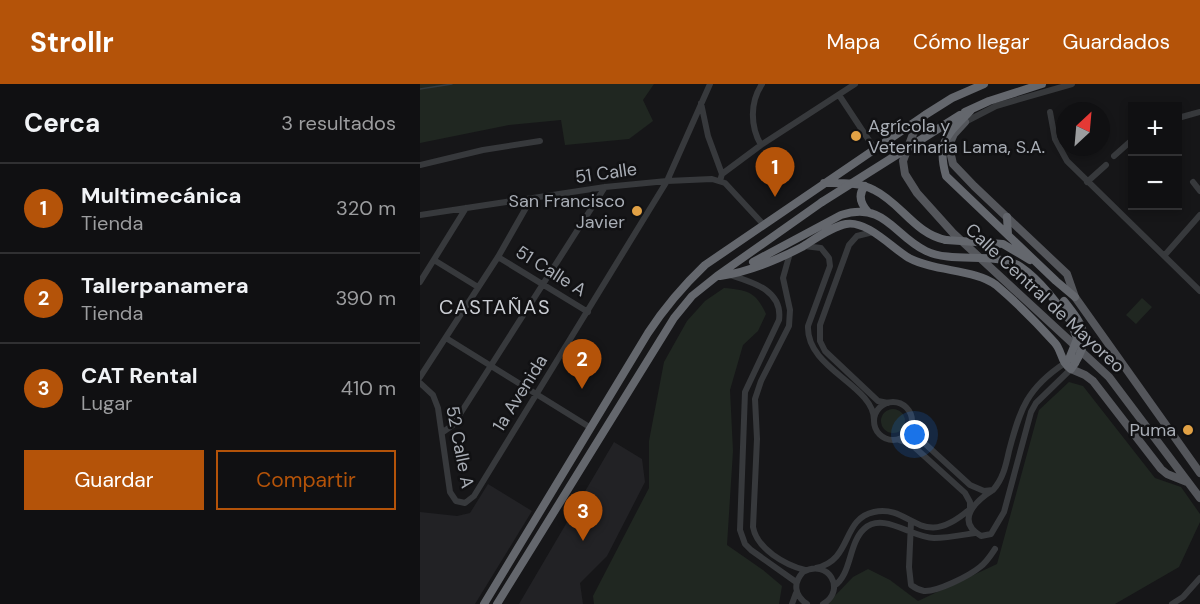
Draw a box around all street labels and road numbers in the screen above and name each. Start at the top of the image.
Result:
street label: 51 Calle [573,157,639,189]
street label: Calle Central de Mayoreo [960,218,1130,378]
street label: 51 Calle A [511,240,591,302]
street label: 1a Avenida [487,350,553,436]
street label: 52 Calle A [440,404,480,490]

